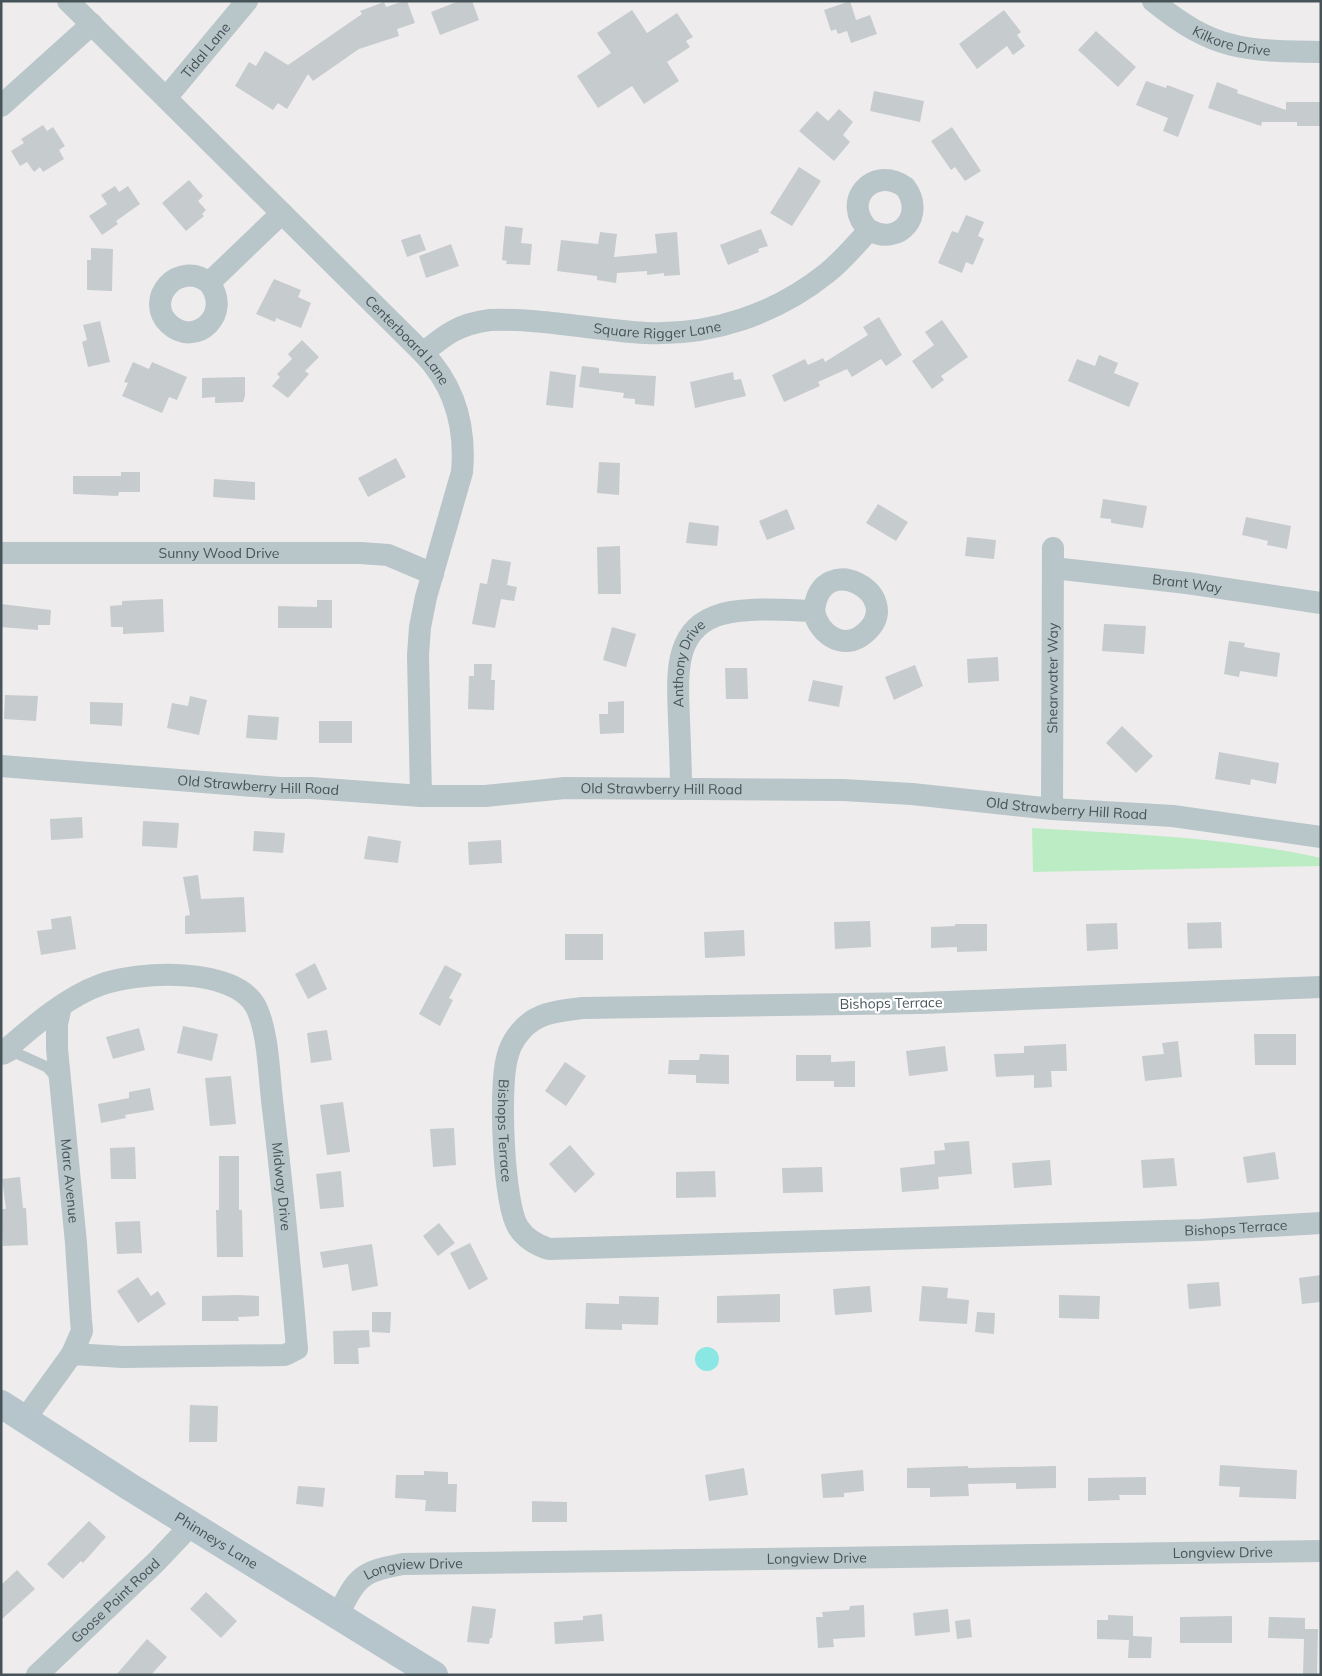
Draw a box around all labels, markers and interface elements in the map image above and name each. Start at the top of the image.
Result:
street label: Tidal Lane [177,19,234,82]
street label: Kilkore Drive [1189,22,1271,60]
street label: Centerboard Lane [361,292,454,388]
street label: Square Rigger Lane [592,317,723,342]
street label: Sunny Wood Drive [159,544,279,562]
street label: Brant Way [1151,570,1224,597]
street label: Anthony Drive [669,615,709,708]
street label: Shearwater Way [1043,622,1062,733]
street label: Old Strawberry Hill Road [177,771,340,799]
street label: Old Strawberry Hill Road [580,779,742,798]
street label: Old Strawberry Hill Road [985,793,1148,823]
street label: Bishops Terrace [839,993,943,1013]
street label: Bishops Terrace [494,1079,516,1183]
street label: Marc Avenue [57,1138,83,1224]
street label: Midway Drive [268,1141,295,1232]
street label: Bishops Terrace [1184,1216,1288,1239]
street label: Phinneys Lane [172,1508,261,1573]
street label: Longview Drive [1172,1543,1273,1562]
street label: Longview Drive [767,1548,867,1568]
street label: Goose Point Road [67,1554,163,1647]
street label: Longview Drive [360,1554,463,1584]

